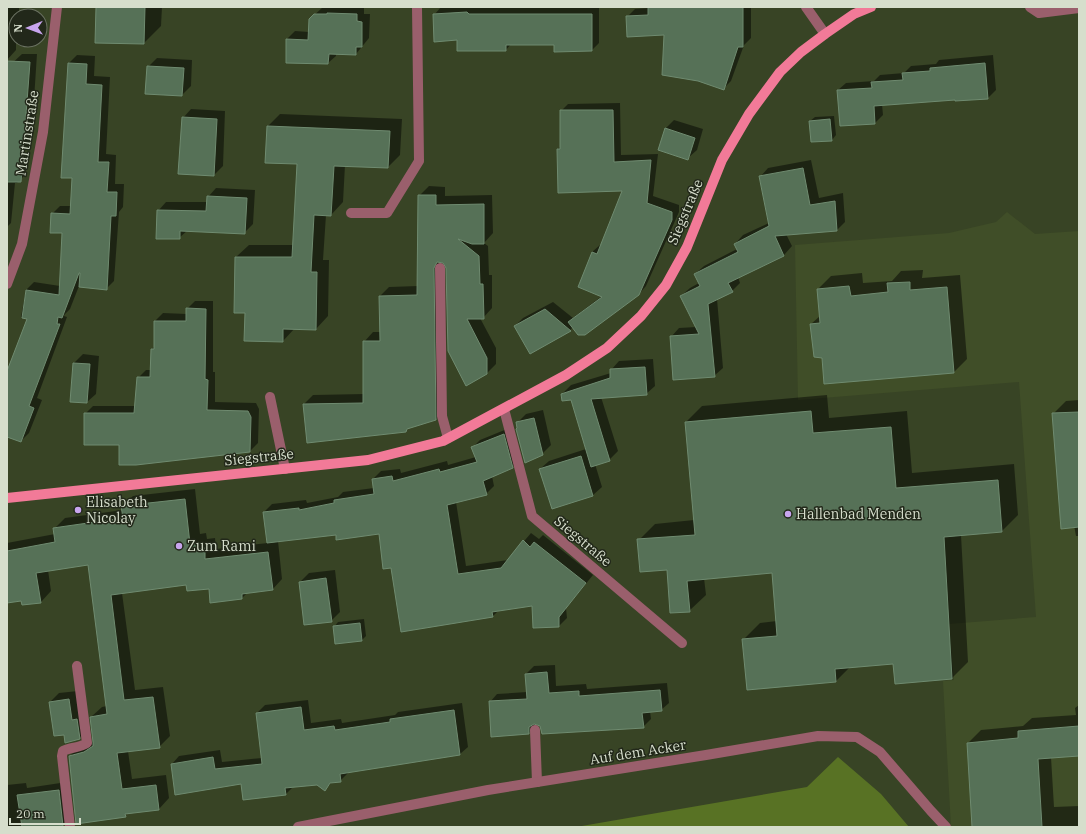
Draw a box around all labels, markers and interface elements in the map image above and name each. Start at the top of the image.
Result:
north arrow [8,8,48,48]
text: N [11,23,25,33]
street label: Martinstraße [11,89,43,177]
street label: Siegstraße [663,176,707,248]
street label: Siegstraße [223,444,295,470]
place label: Elisabeth Nicolay [86,493,148,527]
marker: Elisabeth Nicolay [73,505,83,515]
place label: Hallenbad Menden [796,505,921,523]
marker: Hallenbad Menden [783,509,793,519]
street label: Siegstraße [550,512,616,570]
place label: Zum Rami [187,537,256,555]
marker: Zum Rami [174,541,184,551]
street label: Auf dem Acker [589,735,688,768]
scale bar [10,800,80,826]
text: 20 m [16,806,45,821]

